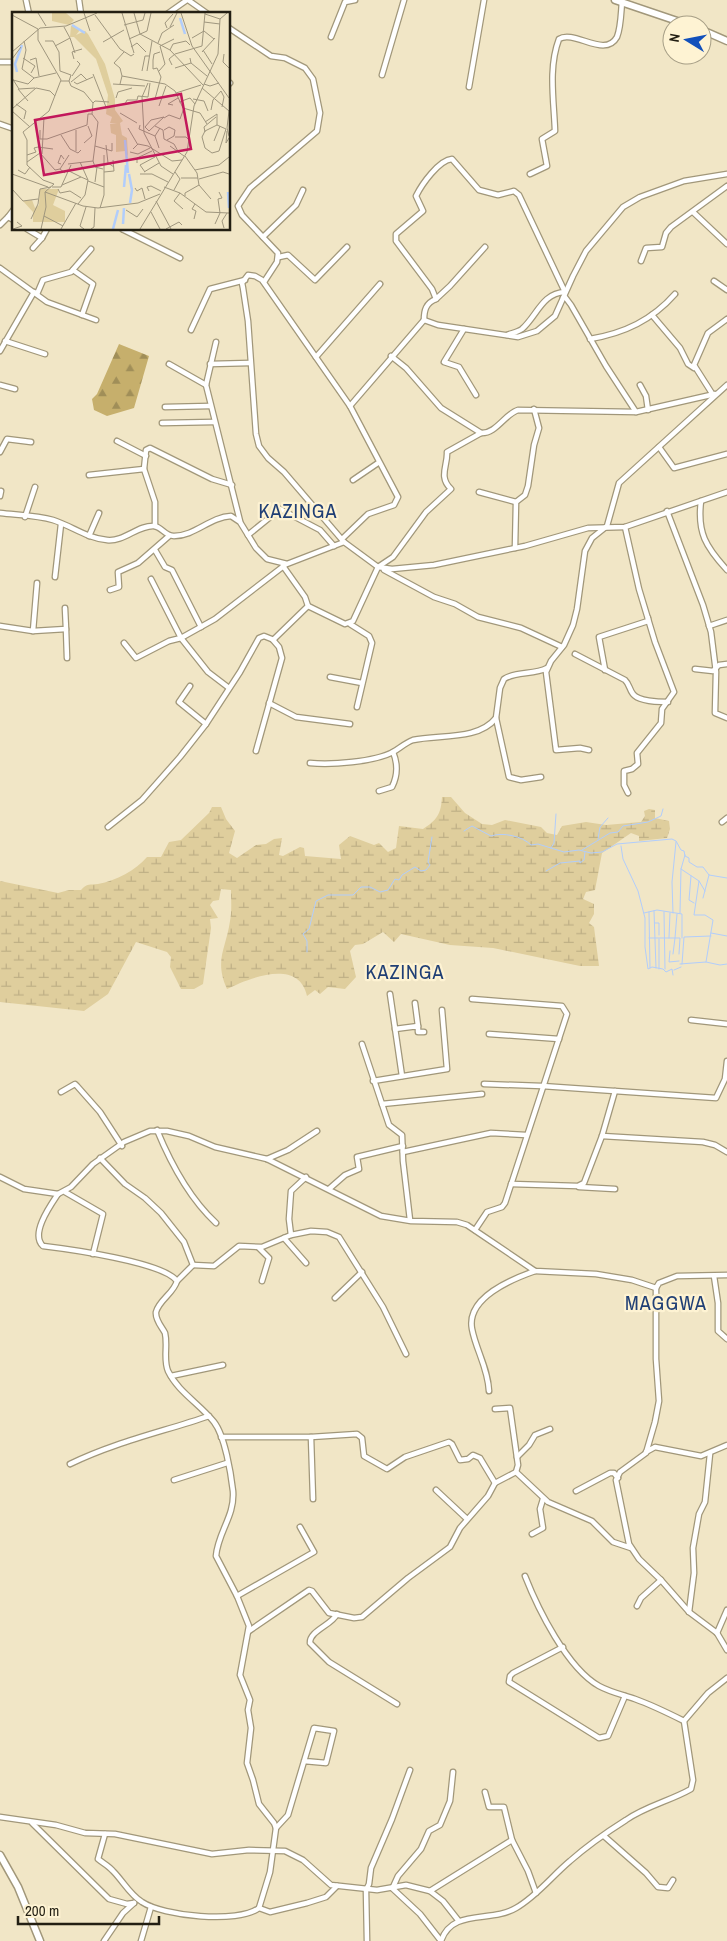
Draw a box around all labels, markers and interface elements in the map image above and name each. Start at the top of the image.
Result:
inset map [12,12,230,230]
north arrow [662,15,712,65]
text: N [665,32,684,43]
district label: KAZINGA [259,497,338,524]
district label: KAZINGA [366,958,445,985]
district label: MAGGWA [625,1289,707,1316]
scale bar [18,1894,159,1926]
text: 200 m [25,1900,59,1921]

